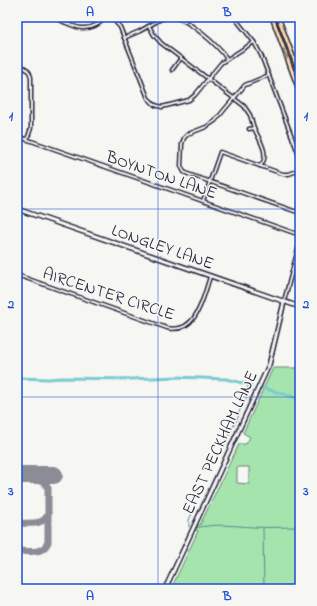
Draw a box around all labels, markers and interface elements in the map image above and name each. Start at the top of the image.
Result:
text: A [86,3,94,22]
text: B [222,3,232,22]
one-way arrow [283,48,289,60]
text: 1 [9,107,14,126]
text: 1 [304,107,309,126]
street label: BOYNTON LANE [102,144,220,206]
street label: LONGLEY LANE [108,218,217,277]
street label: AIRCENTER CIRCLE [39,261,178,328]
text: 2 [7,295,15,314]
text: 2 [302,295,310,314]
street label: EAST PECKHAM LANE [176,367,265,519]
text: 3 [7,482,14,501]
text: 3 [302,482,309,501]
text: A [86,587,94,606]
text: B [222,587,232,606]

